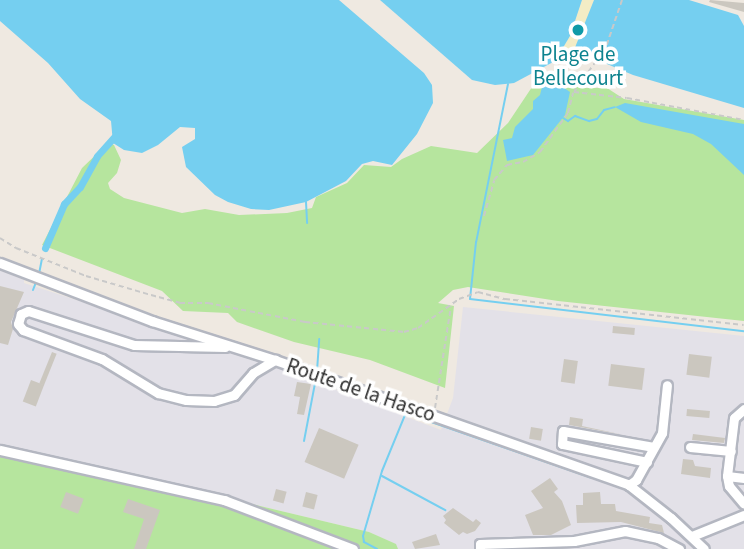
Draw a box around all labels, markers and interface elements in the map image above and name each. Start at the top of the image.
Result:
marker: Plage de Bellecourt [570,22,586,38]
place label: Plage de Bellecourt [533,41,623,91]
street label: Route de la Hasco [283,353,439,427]

